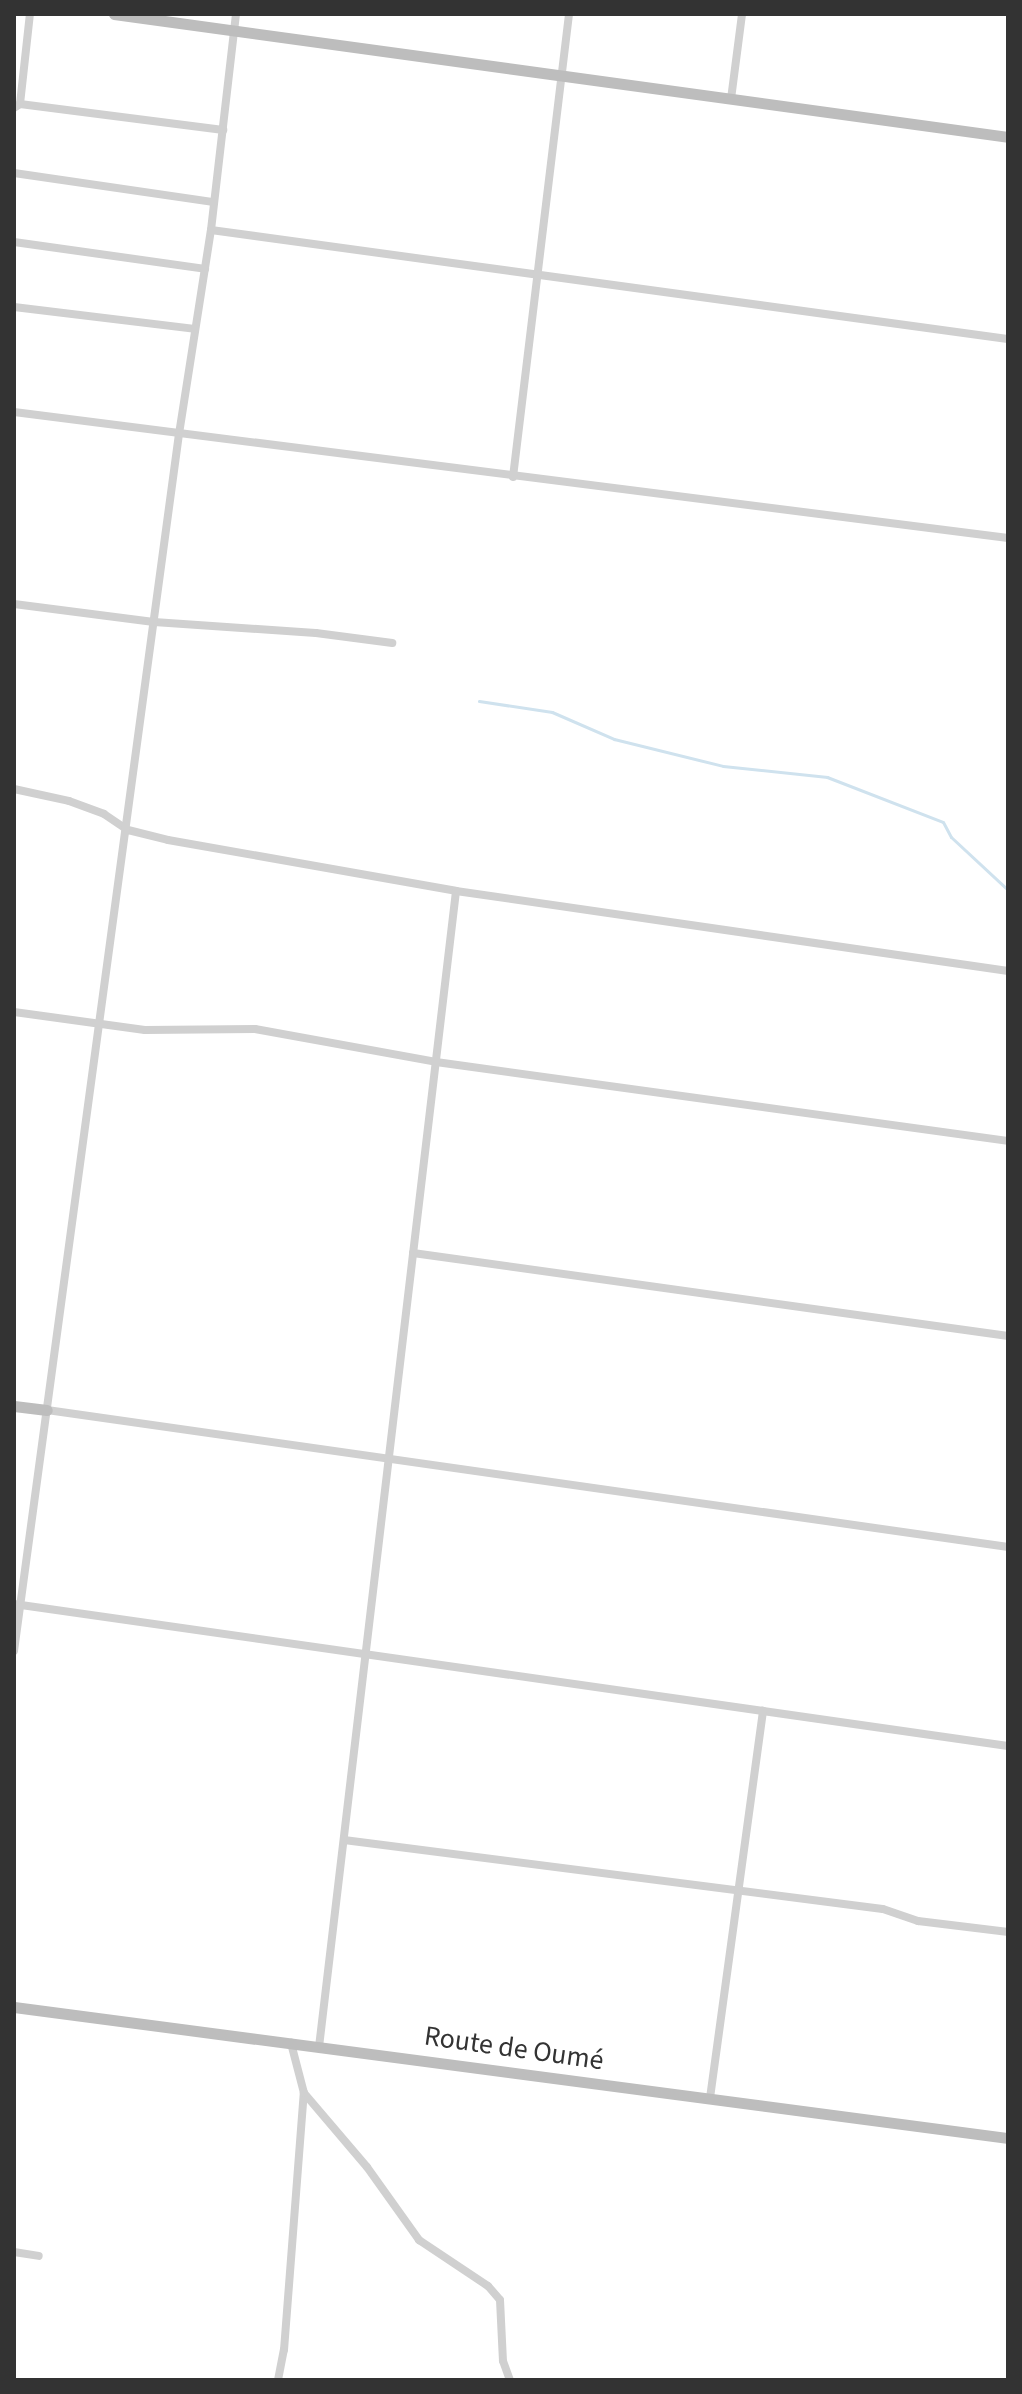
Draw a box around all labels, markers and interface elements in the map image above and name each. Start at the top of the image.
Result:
street label: Route de Oumé [422,2019,606,2077]

